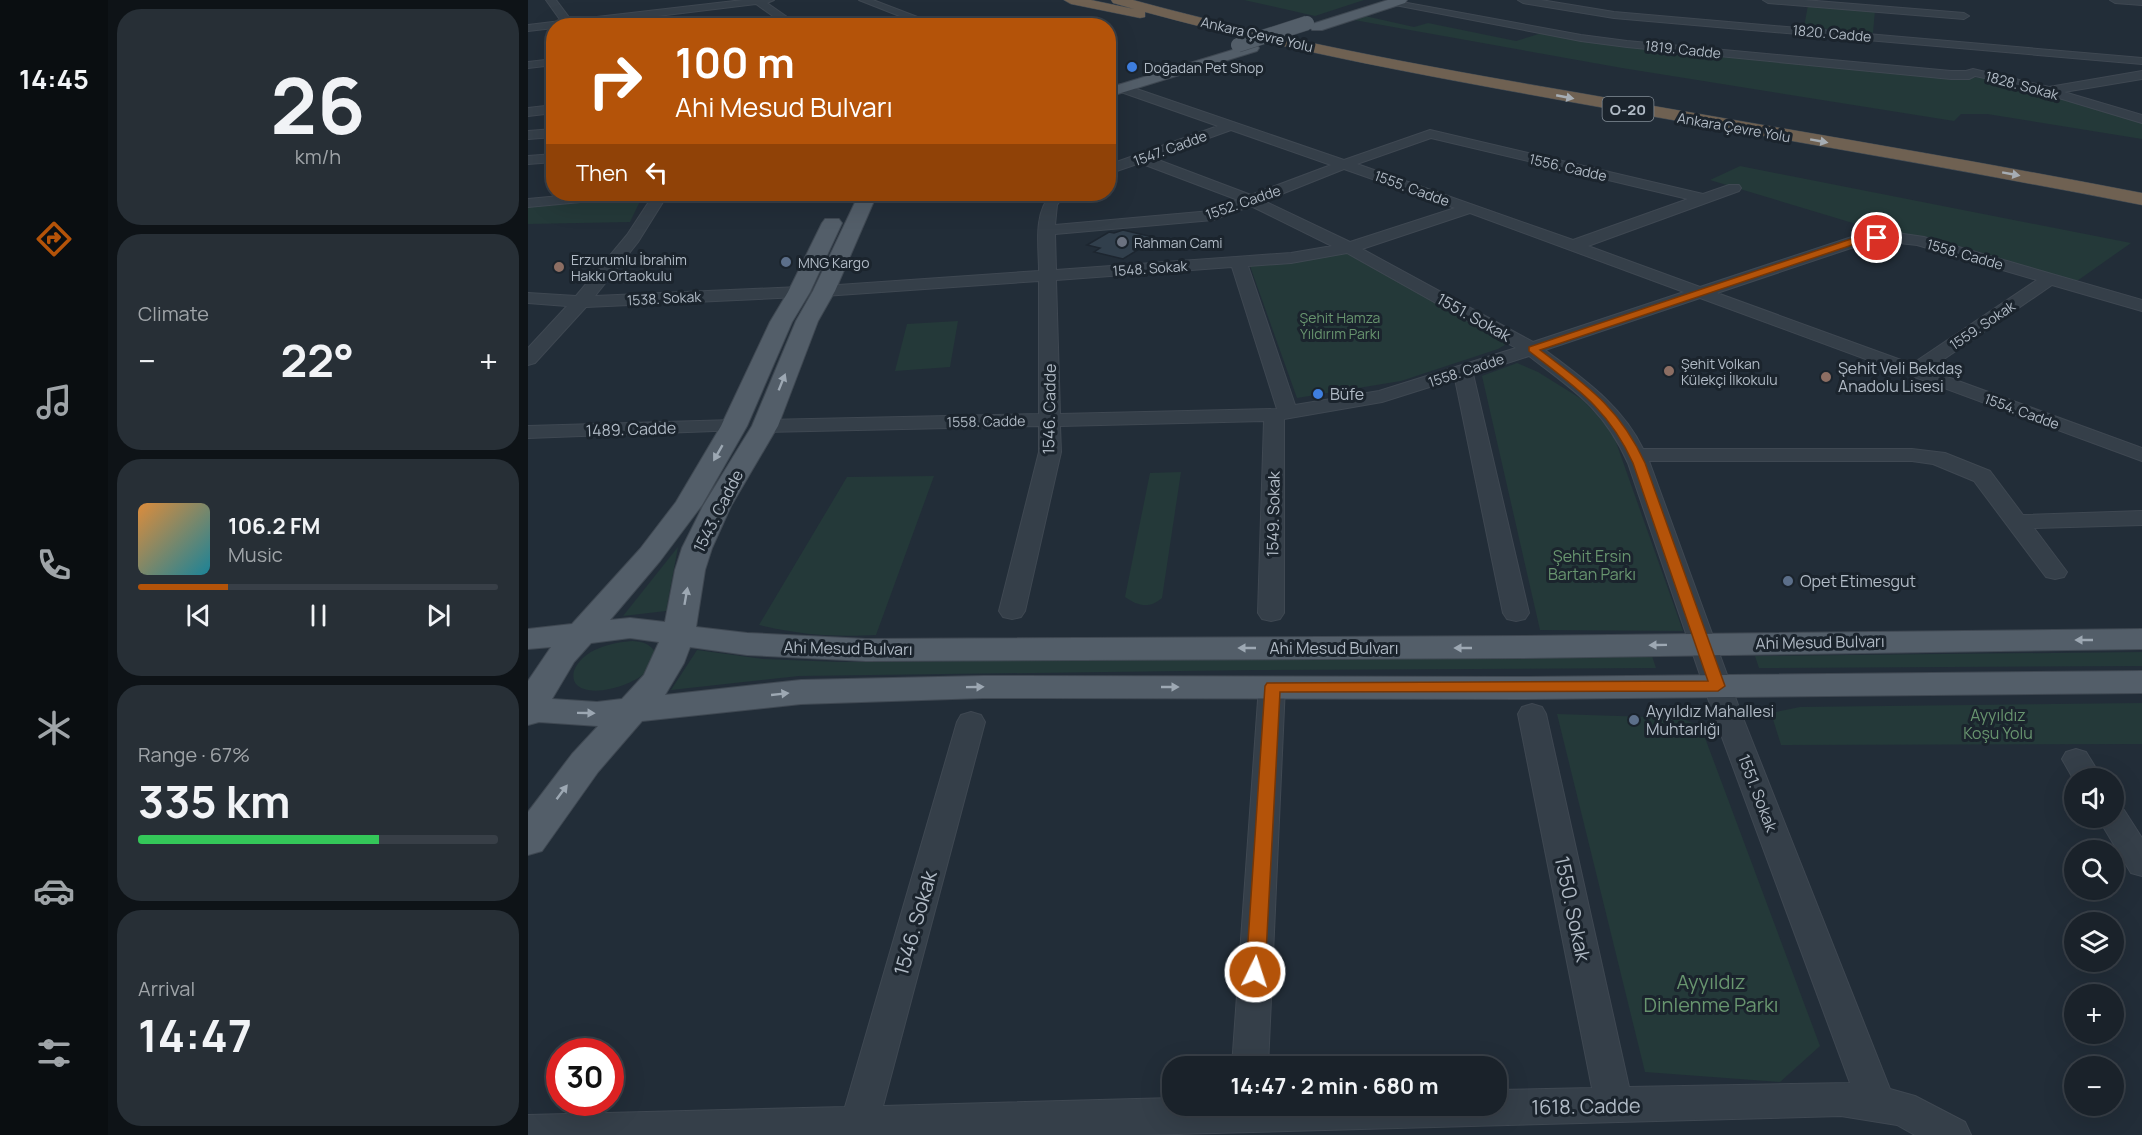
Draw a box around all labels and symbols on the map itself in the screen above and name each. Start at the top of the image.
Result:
street label: Ankara Çevre Yolu [1199,12,1315,56]
street label: 1820. Cadde [1792,20,1872,46]
street label: 1819. Cadde [1644,36,1722,62]
place label: Doğadan Pet Shop [1144,58,1263,77]
marker: Doğadan Pet Shop [1125,60,1139,74]
street label: 1828. Sokak [1984,66,2062,104]
one-way arrow [1555,93,1574,102]
road number: O-20 [1602,97,1654,121]
street label: Ankara Çevre Yolu [1676,108,1792,146]
street label: 1547. Cadde [1131,126,1209,170]
one-way arrow [1809,137,1828,146]
street label: 1556. Cadde [1527,149,1609,185]
street label: 1555. Cadde [1372,166,1452,210]
one-way arrow [2002,169,2021,178]
street label: 1552. Cadde [1203,180,1283,224]
pin [1851,212,1902,263]
place label: Rahman Cami [1134,233,1223,252]
street label: 1558. Cadde [1925,234,2005,274]
marker: Rahman Cami [1115,235,1129,249]
place label: Erzurumlu İbrahim Hakkı Ortaokulu [571,250,687,285]
place label: MNG Kargo [798,253,869,272]
marker: MNG Kargo [779,255,793,269]
street label: 1548. Sokak [1112,256,1189,280]
marker: Erzurumlu İbrahim Hakkı Ortaokulu [552,260,566,274]
street label: 1538. Sokak [626,287,703,309]
street label: 1551. Sokak [1433,288,1516,347]
street label: 1559. Sokak [1946,296,2019,354]
park label: Şehit Hamza Yıldırım Parkı [1300,308,1380,343]
street label: 1558. Cadde [1426,349,1506,391]
place label: Şehit Volkan Külekçi İlkokulu [1681,354,1777,389]
place label: Şehit Veli Bekdaş Anadolu Lisesi [1838,357,1963,397]
street label: 1546. Cadde [1037,363,1061,455]
marker: Şehit Volkan Külekçi İlkokulu [1662,364,1676,378]
marker: Şehit Veli Bekdaş Anadolu Lisesi [1819,370,1833,384]
one-way arrow [778,373,787,391]
place label: Büfe [1330,383,1364,405]
marker: Büfe [1311,387,1325,401]
street label: 1554. Cadde [1982,389,2062,433]
street label: 1558. Cadde [946,411,1026,431]
street label: 1489. Cadde [585,416,677,442]
one-way arrow [713,445,723,462]
street label: 1543. Cadde [688,466,748,556]
street label: 1549. Sokak [1261,470,1285,557]
park label: Şehit Ersin Bartan Parkı [1548,545,1636,585]
place label: Opet Etimesgut [1800,570,1916,592]
marker: Opet Etimesgut [1781,574,1795,588]
one-way arrow [682,587,691,606]
street label: Ahi Mesud Bulvarı [1755,630,1885,654]
one-way arrow [2074,635,2093,645]
street label: Ahi Mesud Bulvarı [783,636,913,660]
street label: Ahi Mesud Bulvarı [1269,637,1399,659]
one-way arrow [1648,640,1667,650]
one-way arrow [1237,643,1256,653]
one-way arrow [1453,643,1472,653]
one-way arrow [966,682,985,692]
one-way arrow [1161,682,1180,692]
one-way arrow [771,689,790,699]
place label: Ayyıldız Mahallesi Muhtarlığı [1646,700,1774,740]
park label: Ayyıldız Koşu Yolu [1963,704,2033,744]
one-way arrow [577,709,596,718]
marker: Ayyıldız Mahallesi Muhtarlığı [1627,713,1641,727]
street label: 1551. Sokak [1733,751,1783,836]
one-way arrow [556,785,568,801]
street label: 1550. Sokak [1549,854,1598,965]
street label: 1546. Sokak [887,866,943,979]
position arrow [1223,940,1287,1004]
park label: Ayyıldız Dinlenme Parkı [1643,968,1779,1018]
speed limit sign: 30 [546,1038,624,1116]
street label: 1618. Cadde [1531,1092,1641,1120]

